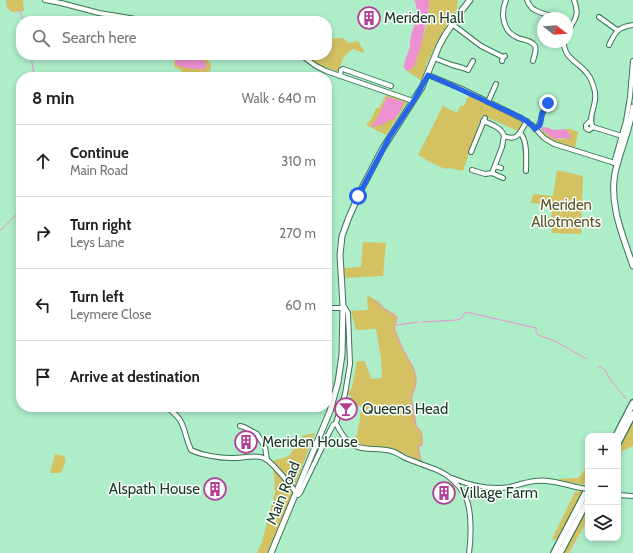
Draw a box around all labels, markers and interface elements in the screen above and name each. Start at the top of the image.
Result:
building icon: Meriden Hall [356,5,382,31]
place label: Meriden Hall [384,9,465,27]
north arrow [537,12,573,48]
search box [16,16,332,60]
icon: search [30,27,52,49]
text: Search here [62,29,137,47]
text: 8 min [32,88,74,108]
text: Walk · 640 m [242,90,316,106]
route end [539,94,557,112]
text: Continue [70,144,129,162]
icon: ahead [32,150,54,172]
text: 310 m [281,153,316,169]
text: Main Road [70,162,128,178]
route start [349,187,367,205]
park label: Meriden Allotments [531,196,601,231]
text: Turn right [70,216,131,234]
icon: right [32,222,54,244]
text: 270 m [279,225,316,241]
text: Leys Lane [70,234,124,250]
text: Turn left [70,288,124,306]
icon: left [32,294,54,316]
text: 60 m [285,297,316,313]
text: Leymere Close [70,306,151,322]
icon: arrive [32,366,54,388]
text: Arrive at destination [70,368,200,386]
bar icon: Queens Head [333,396,359,422]
place label: Queens Head [362,400,448,418]
building icon: Meriden House [233,429,259,455]
place label: Meriden House [262,433,358,451]
map controls [585,433,621,541]
button: + [585,433,621,469]
street label: Main Road [262,459,304,527]
button: − [585,469,621,505]
building icon: Alspath House [202,476,228,502]
place label: Alspath House [109,480,200,498]
building icon: Village Farm [431,480,457,506]
place label: Village Farm [460,484,538,502]
button: layers [585,505,621,541]

